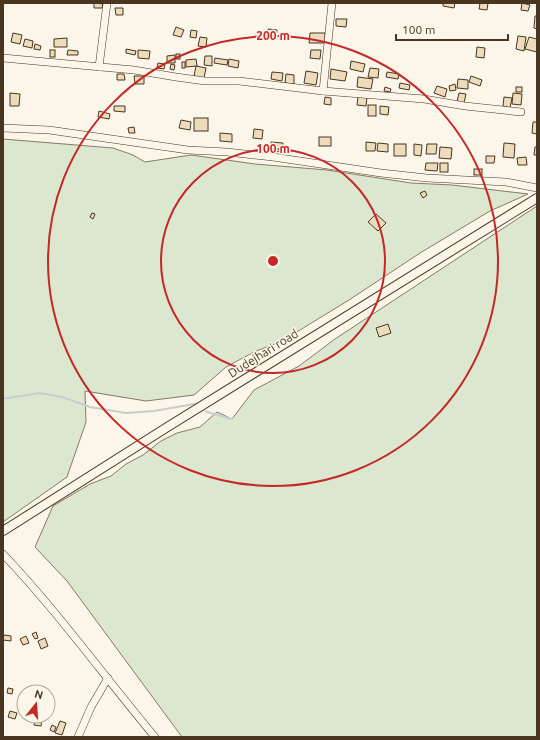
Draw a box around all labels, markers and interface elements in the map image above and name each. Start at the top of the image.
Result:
scale bar [396,16,508,42]
text: 100 m [402,23,435,36]
text: 200 m [256,29,290,42]
text: 100 m [256,142,290,155]
centre of rings [266,254,280,268]
street label: Dudejhari road [226,326,300,380]
north arrow [16,684,56,724]
text: N [33,687,45,701]

